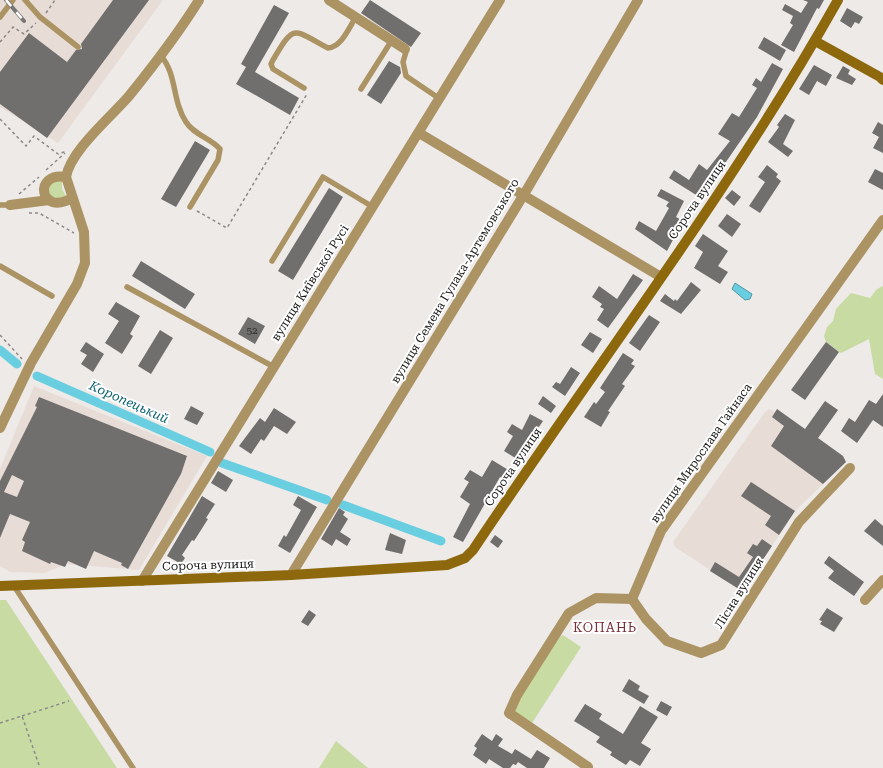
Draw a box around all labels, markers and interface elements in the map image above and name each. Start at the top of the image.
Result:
street label: Сороча вулиця [666,158,729,242]
street label: вулиця Семена Гулака-Артемовського [388,176,522,386]
street label: вулиця Київської Русі [269,222,352,344]
house number: 52 [246,325,258,336]
water label: Коропецький [86,377,171,426]
street label: вулиця Мирослава Гайнаса [647,380,755,525]
street label: Сороча вулиця [482,425,545,509]
street label: Лісна вулиця [712,555,767,631]
street label: Сороча вулиця [162,556,254,574]
district label: КОПАНЬ [573,620,637,635]

